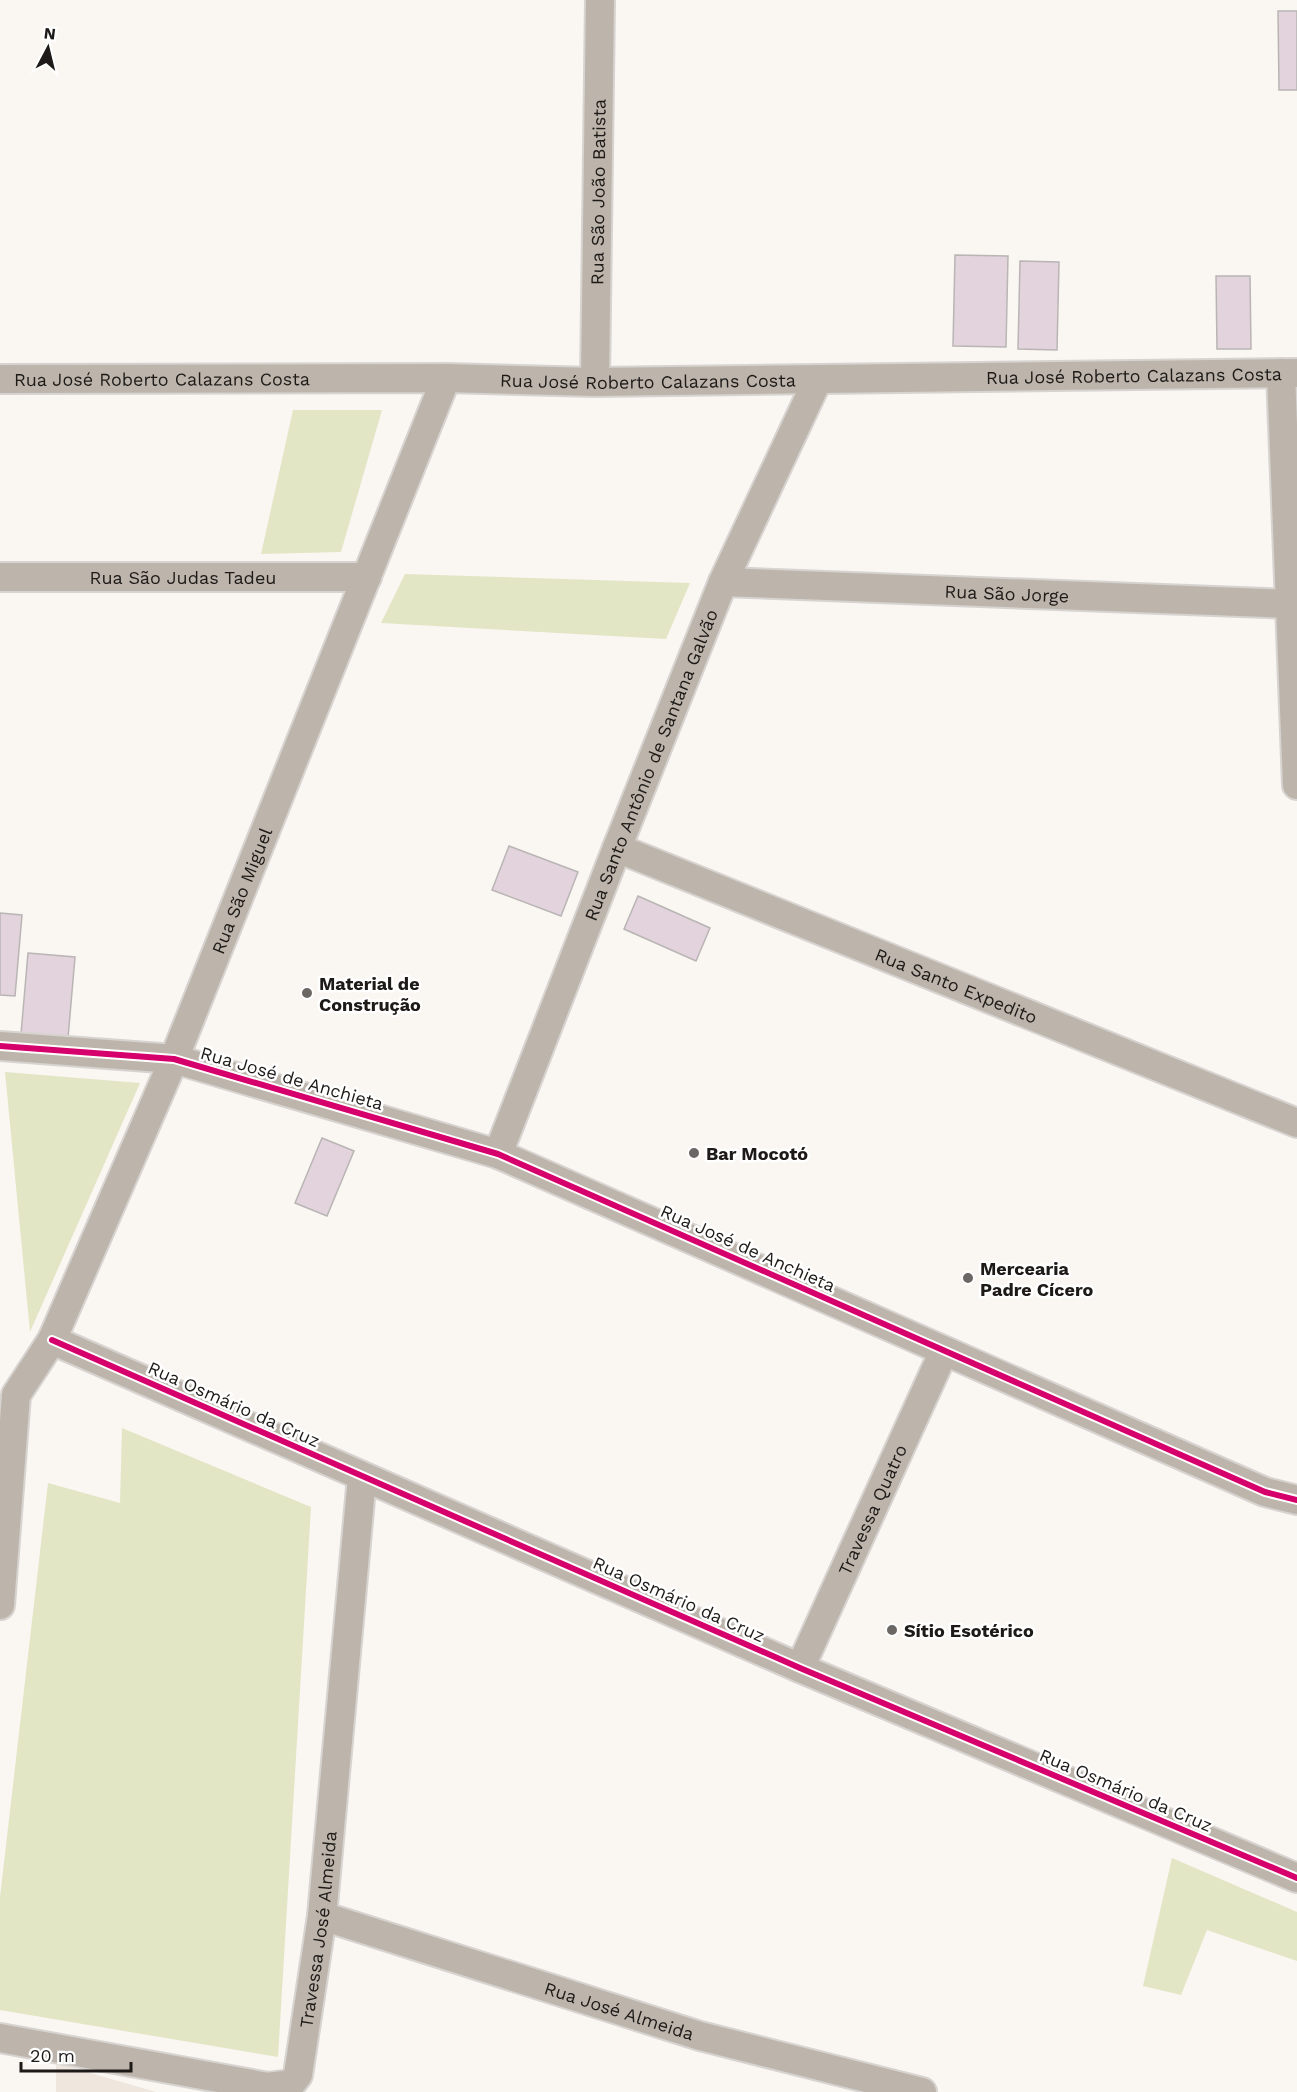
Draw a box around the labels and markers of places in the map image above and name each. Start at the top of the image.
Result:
place label: Material de Construção [319,973,421,1015]
marker: Material de Construção [300,986,314,1000]
place label: Bar Mocotó [706,1143,808,1164]
marker: Bar Mocotó [687,1146,701,1160]
place label: Mercearia Padre Cícero [980,1258,1094,1300]
marker: Mercearia Padre Cícero [961,1271,975,1285]
place label: Sítio Esotérico [904,1620,1034,1641]
marker: Sítio Esotérico [885,1623,899,1637]

